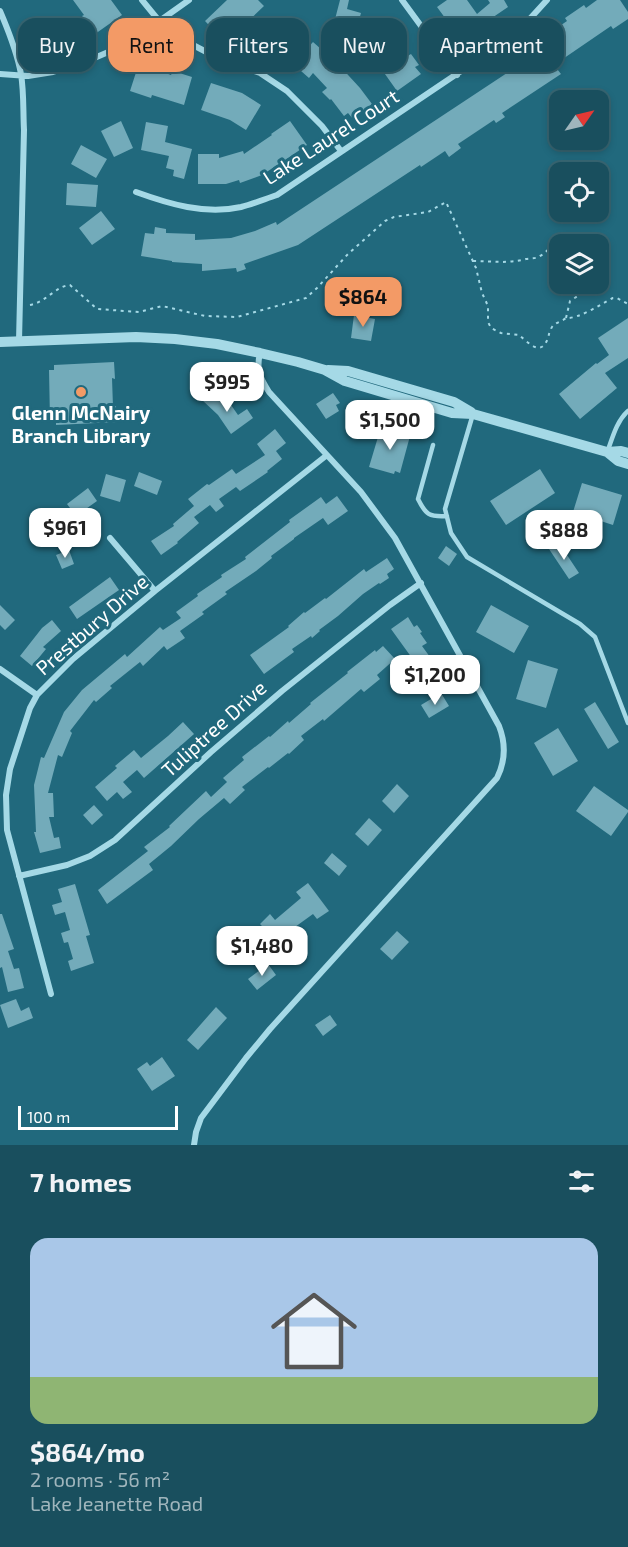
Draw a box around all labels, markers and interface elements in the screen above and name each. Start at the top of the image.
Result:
chip: Buy [18,18,96,72]
chip: Rent [108,18,194,72]
chip: Filters [206,18,309,72]
chip: New [321,18,407,72]
chip: Apartment [419,18,564,72]
street label: Lake Laurel Court [258,83,403,189]
north arrow [549,90,609,150]
map controls [549,90,609,294]
button: locate [549,162,609,222]
button: layers [549,234,609,294]
pin: $864 [327,277,399,328]
text: $864 [339,284,387,308]
pin: $995 [191,362,263,413]
text: $995 [204,369,250,393]
marker: Glenn McNairy Branch Library [74,385,88,399]
place label: Glenn McNairy Branch Library [11,400,151,448]
pin: $1,500 [341,400,439,451]
text: $1,500 [359,407,421,431]
pin: $961 [29,508,101,559]
pin: $888 [528,510,600,561]
text: $961 [43,515,87,539]
text: $888 [540,517,588,541]
street label: Prestbury Drive [30,569,152,680]
pin: $1,200 [386,655,484,706]
text: $1,200 [404,662,466,686]
street label: Tuliptree Drive [156,675,271,782]
pin: $1,480 [213,926,311,977]
text: $1,480 [231,933,293,957]
scale bar [18,1103,178,1130]
text: 100 m [27,1107,70,1126]
icon: filters [565,1165,598,1198]
text: 7 homes [30,1166,132,1197]
icon: home [260,1277,368,1385]
text: $864/mo [30,1436,145,1467]
text: 2 rooms · 56 m² [30,1467,170,1491]
text: Lake Jeanette Road [30,1491,203,1515]

